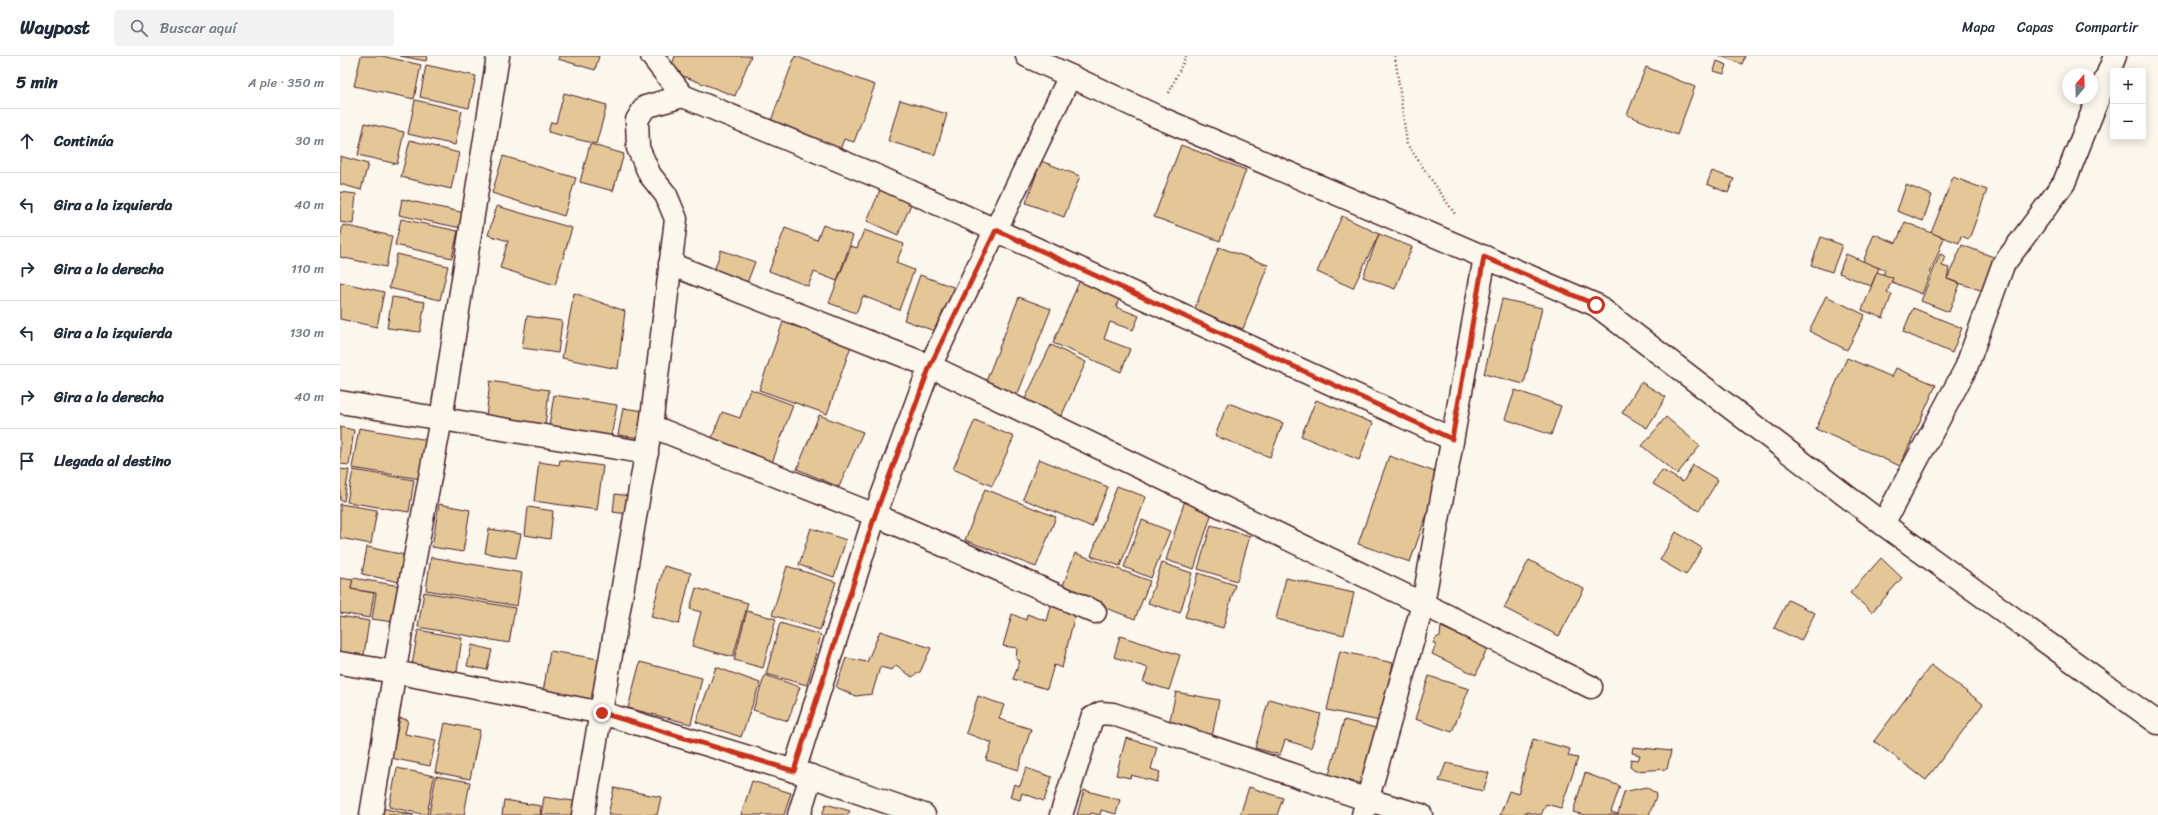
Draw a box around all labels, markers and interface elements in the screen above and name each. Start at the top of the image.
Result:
search box [114,10,394,46]
text: Waypost [20,11,90,44]
text: Buscar aquí [160,15,236,41]
text: Mapa [1962,15,1995,40]
text: Capas [2017,15,2054,40]
text: Compartir [2076,15,2138,40]
icon: search [128,17,150,39]
text: 5 min [16,67,58,97]
north arrow [2062,68,2098,104]
map controls [2110,68,2146,140]
button: + [2110,68,2146,104]
text: A pie · 350 m [248,71,324,94]
button: − [2110,104,2146,140]
text: Continúa [54,128,113,154]
text: 30 m [295,129,324,152]
icon: ahead [16,130,38,152]
text: Gira a la izquierda [54,192,172,218]
text: 40 m [294,193,324,216]
icon: left [16,194,38,216]
text: Gira a la derecha [54,256,164,282]
text: 110 m [291,257,324,280]
icon: right [16,258,38,280]
route start [1587,296,1605,314]
text: Gira a la izquierda [54,320,172,346]
text: 130 m [290,321,324,344]
icon: left [16,322,38,344]
text: Gira a la derecha [54,384,164,410]
text: 40 m [294,385,324,408]
icon: right [16,386,38,408]
text: Llegada al destino [54,448,171,474]
icon: arrive [16,450,38,472]
route end [593,704,611,722]

